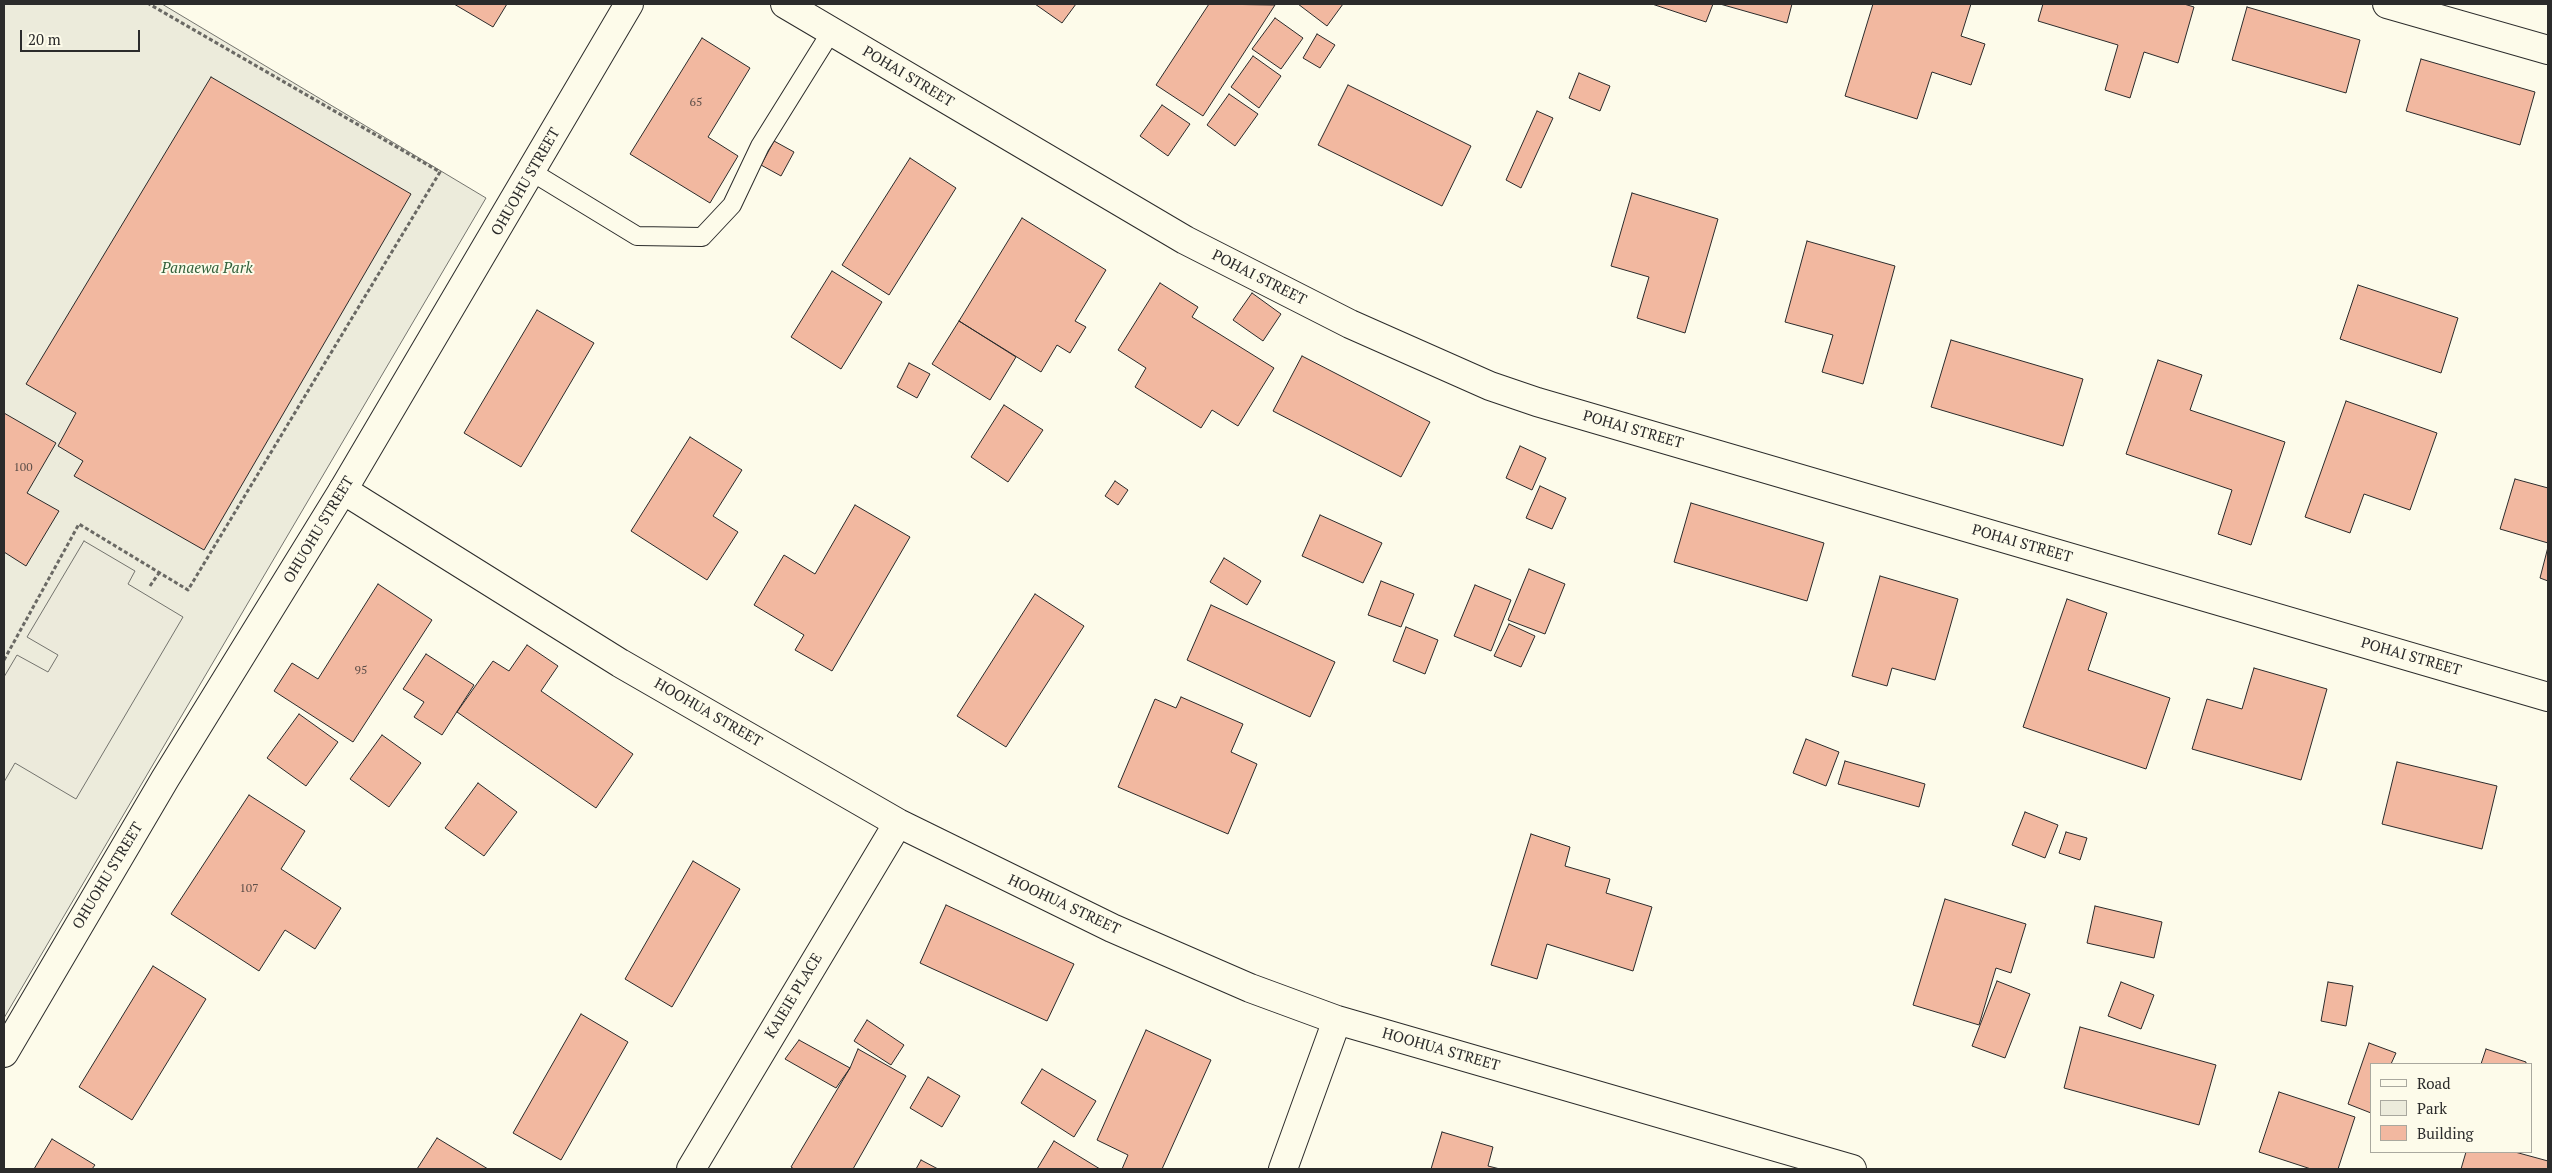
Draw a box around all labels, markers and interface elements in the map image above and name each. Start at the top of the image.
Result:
scale bar [22,20,142,52]
text: 20 m [28,29,61,49]
street label: POHAI STREET [859,43,957,111]
house number: 65 [690,96,702,110]
street label: OHUOHU STREET [488,125,564,239]
street label: POHAI STREET [1209,246,1309,310]
park label: Panaewa Park [161,260,253,278]
street label: POHAI STREET [1581,407,1685,453]
house number: 100 [13,461,33,475]
street label: OHUOHU STREET [280,473,358,587]
street label: POHAI STREET [1970,521,2074,567]
street label: POHAI STREET [2359,634,2463,680]
house number: 95 [355,664,367,678]
street label: HOOHUA STREET [651,675,765,751]
street label: OHUOHU STREET [69,819,147,933]
street label: HOOHUA STREET [1005,871,1123,939]
house number: 107 [239,882,259,896]
street label: KAIEIE PLACE [761,950,827,1042]
street label: HOOHUA STREET [1380,1025,1502,1075]
legend [2370,1063,2532,1153]
text: Road [2417,1073,2450,1093]
text: Park [2417,1098,2447,1118]
text: Building [2417,1123,2474,1143]

